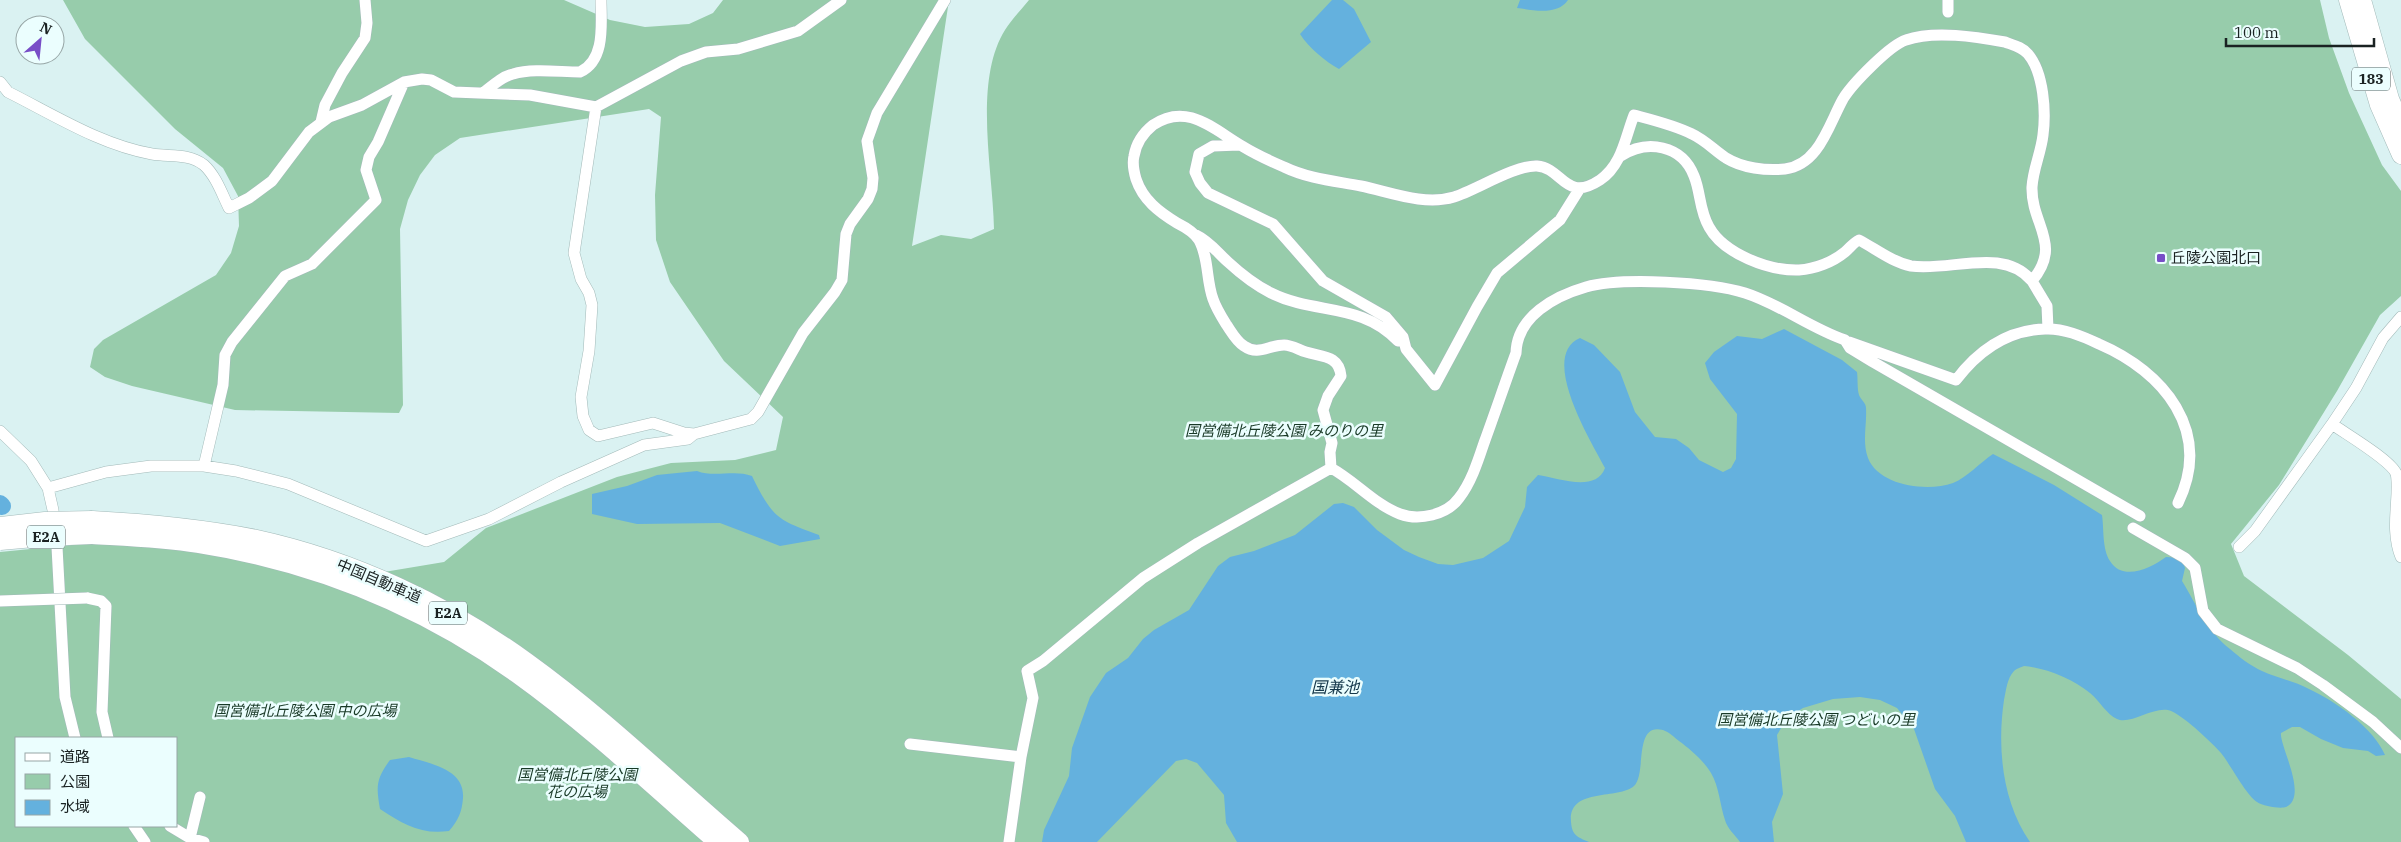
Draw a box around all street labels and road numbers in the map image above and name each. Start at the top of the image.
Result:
road number: 183 [2352,68,2390,90]
road number: E2A [27,526,65,548]
street label: 中国自動車道 [334,554,424,607]
road number: E2A [429,602,467,624]

